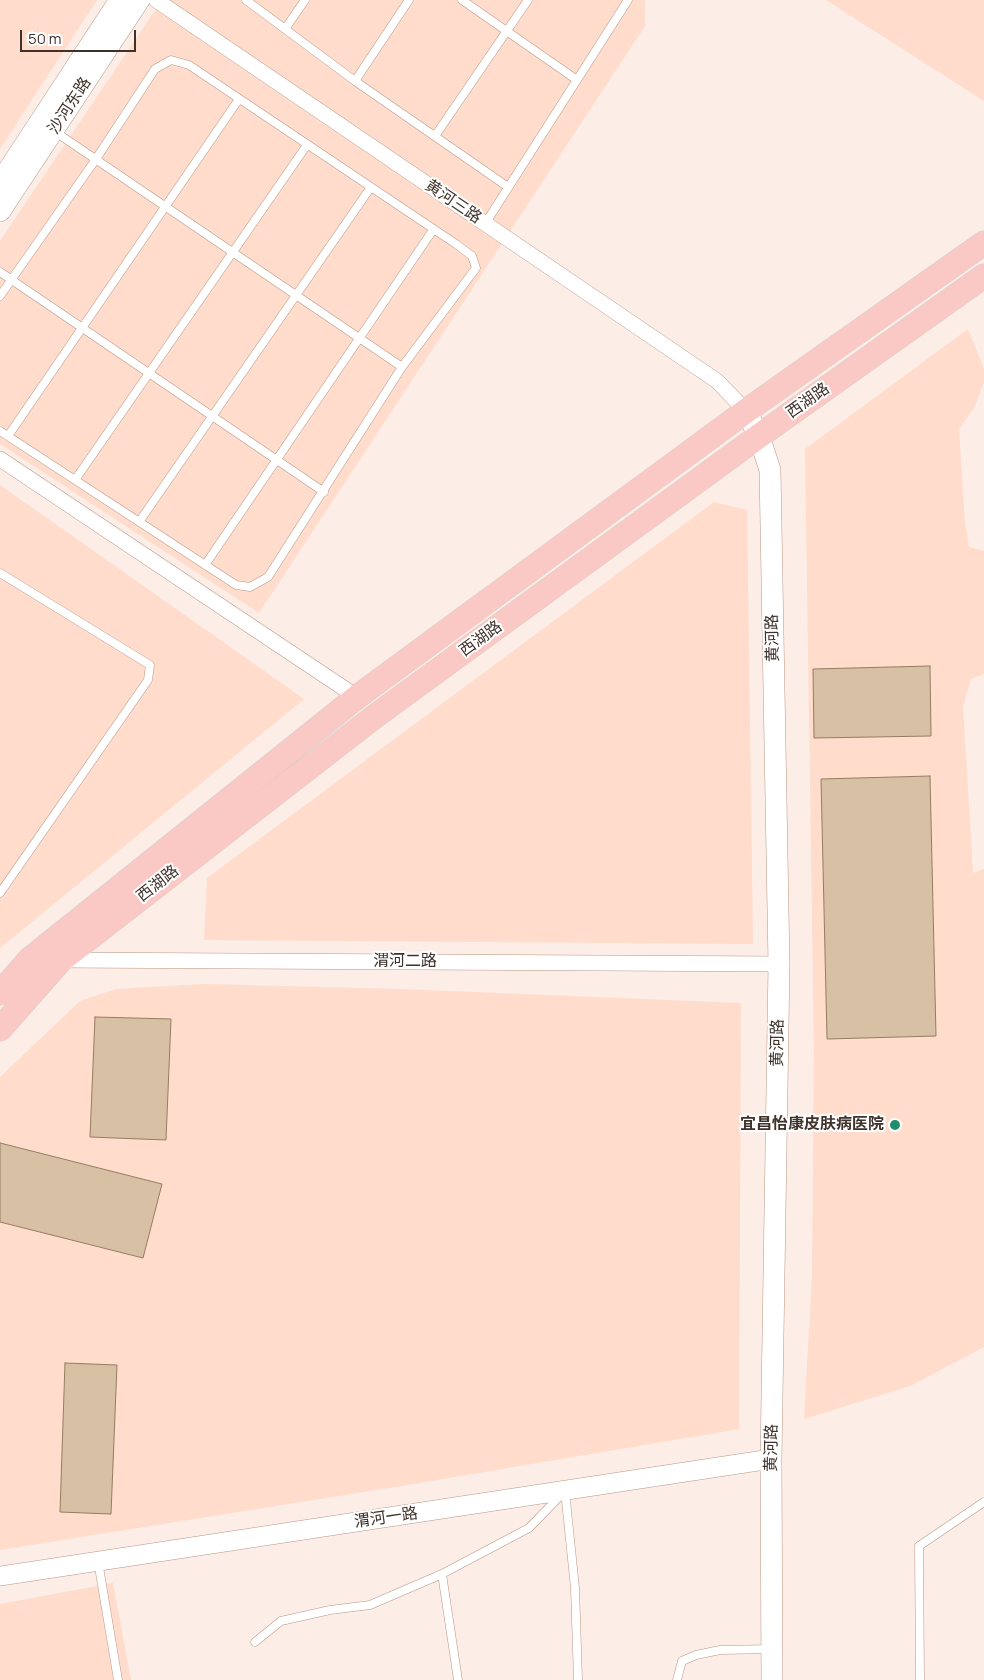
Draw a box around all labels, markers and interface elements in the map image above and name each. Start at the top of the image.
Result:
scale bar [22,20,139,52]
text: 50 m [28,28,62,49]
street label: 沙河东路 [45,74,95,138]
street label: 黄河三路 [421,176,485,228]
street label: 西湖路 [783,379,833,423]
street label: 黄河路 [763,614,783,662]
street label: 西湖路 [456,617,506,661]
street label: 西湖路 [133,862,183,906]
street label: 渭河二路 [373,952,437,972]
street label: 黄河路 [768,1019,788,1067]
place label: 宜昌怡康皮肤病医院 [740,1115,884,1135]
marker: 宜昌怡康皮肤病医院 [888,1118,902,1132]
street label: 黄河路 [762,1424,782,1472]
street label: 渭河一路 [353,1504,419,1532]

